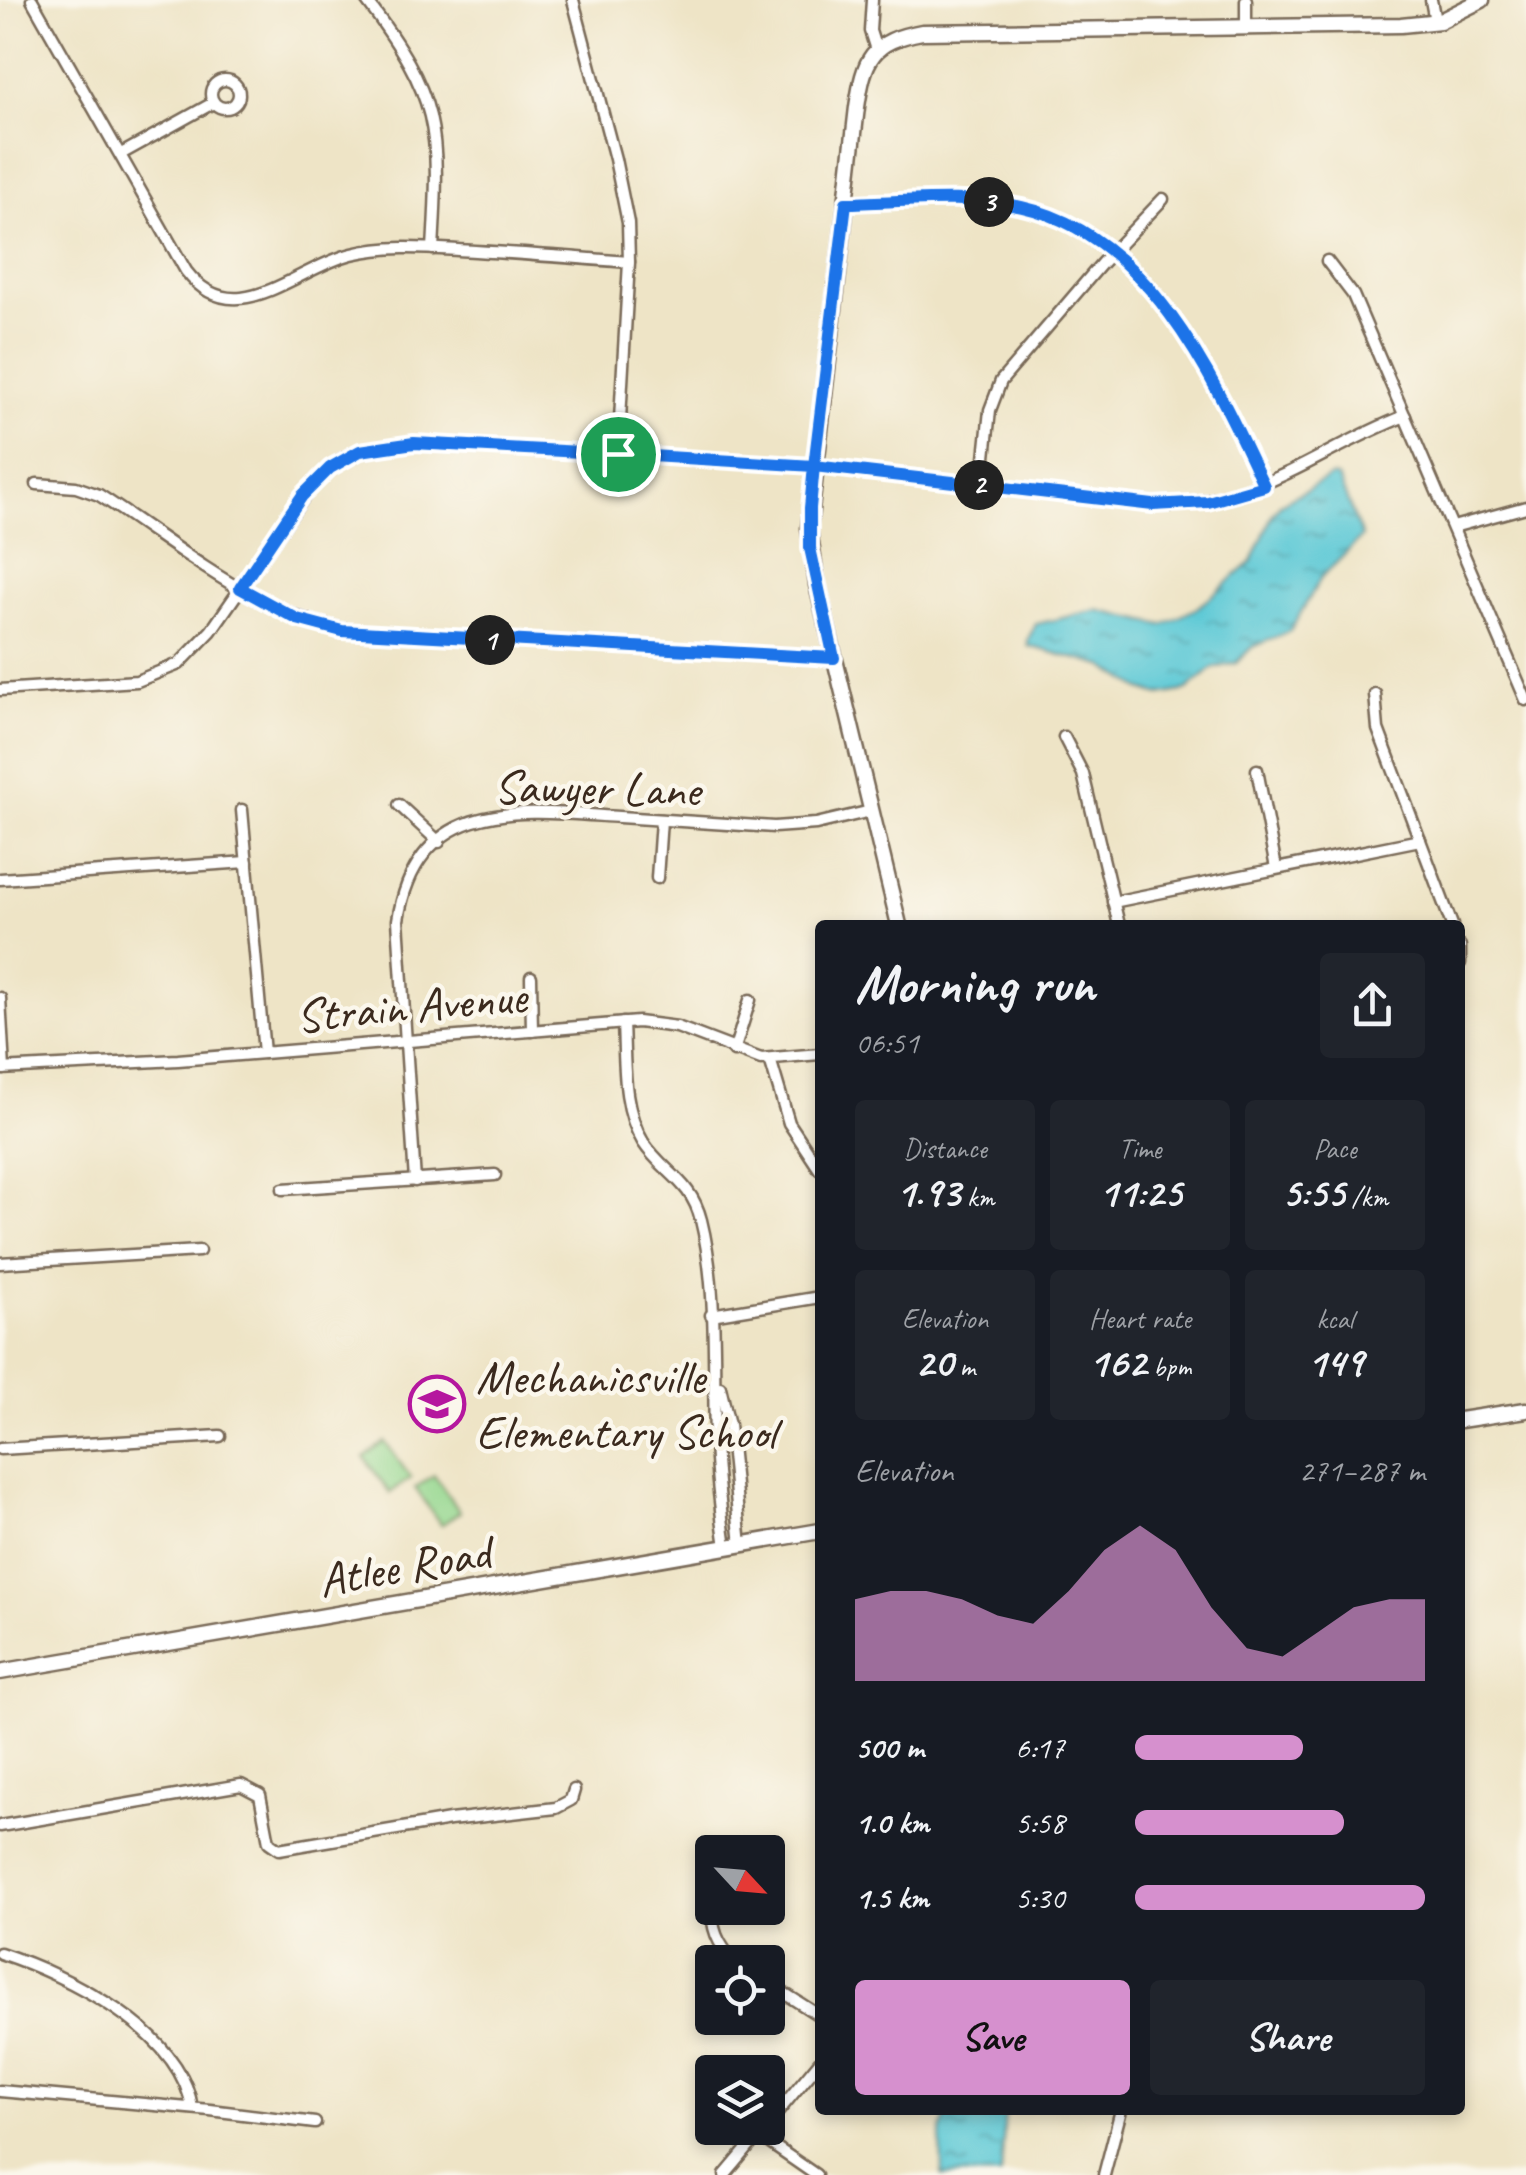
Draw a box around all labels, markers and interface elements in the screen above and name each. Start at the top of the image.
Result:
pin: 3 [964,177,1014,227]
text: 3 [983,184,995,219]
pin [576,412,661,497]
icon: arrive [591,427,646,482]
pin: 2 [954,460,1004,510]
text: 2 [973,467,985,502]
pin: 1 [465,615,515,665]
text: 1 [484,622,496,657]
street label: Sawyer Lane [493,756,704,820]
text: Morning run [855,949,1095,1019]
button: share [1320,953,1425,1058]
street label: Strain Avenue [293,966,532,1046]
text: 06:51 [855,1022,919,1063]
text: Distance [903,1131,987,1166]
text: Time [1119,1131,1161,1166]
text: Pace [1313,1131,1357,1166]
text: 1.93 [896,1166,960,1219]
text: 11:25 [1098,1166,1182,1219]
text: 5:55 [1282,1166,1345,1219]
text: km [960,1179,994,1214]
text: /km [1345,1179,1388,1214]
text: Elevation [902,1301,988,1336]
text: Heart rate [1089,1301,1191,1336]
text: kcal [1316,1301,1354,1336]
text: 20 [915,1336,953,1389]
text: 162 [1089,1336,1146,1389]
text: 149 [1307,1336,1363,1389]
place label: Mechanicsville Elementary School [476,1347,784,1462]
text: m [953,1349,975,1384]
text: bpm [1146,1349,1191,1384]
school or university icon: Mechanicsville Elementary School [407,1374,467,1434]
text: Elevation [855,1450,953,1491]
text: 271–287 m [1299,1450,1425,1491]
street label: Atlee Road [314,1520,502,1611]
text: 500 m [855,1727,924,1768]
text: 6:17 [1015,1727,1065,1768]
text: 1.0 km [855,1802,929,1843]
text: 5:58 [1015,1802,1065,1843]
north arrow [695,1835,785,1925]
map controls [695,1835,785,2145]
text: 1.5 km [855,1877,929,1918]
text: 5:30 [1015,1877,1065,1918]
button: locate [695,1945,785,2035]
button: Save [855,1980,1130,2095]
button: Share [1150,1980,1425,2095]
button: layers [695,2055,785,2145]

